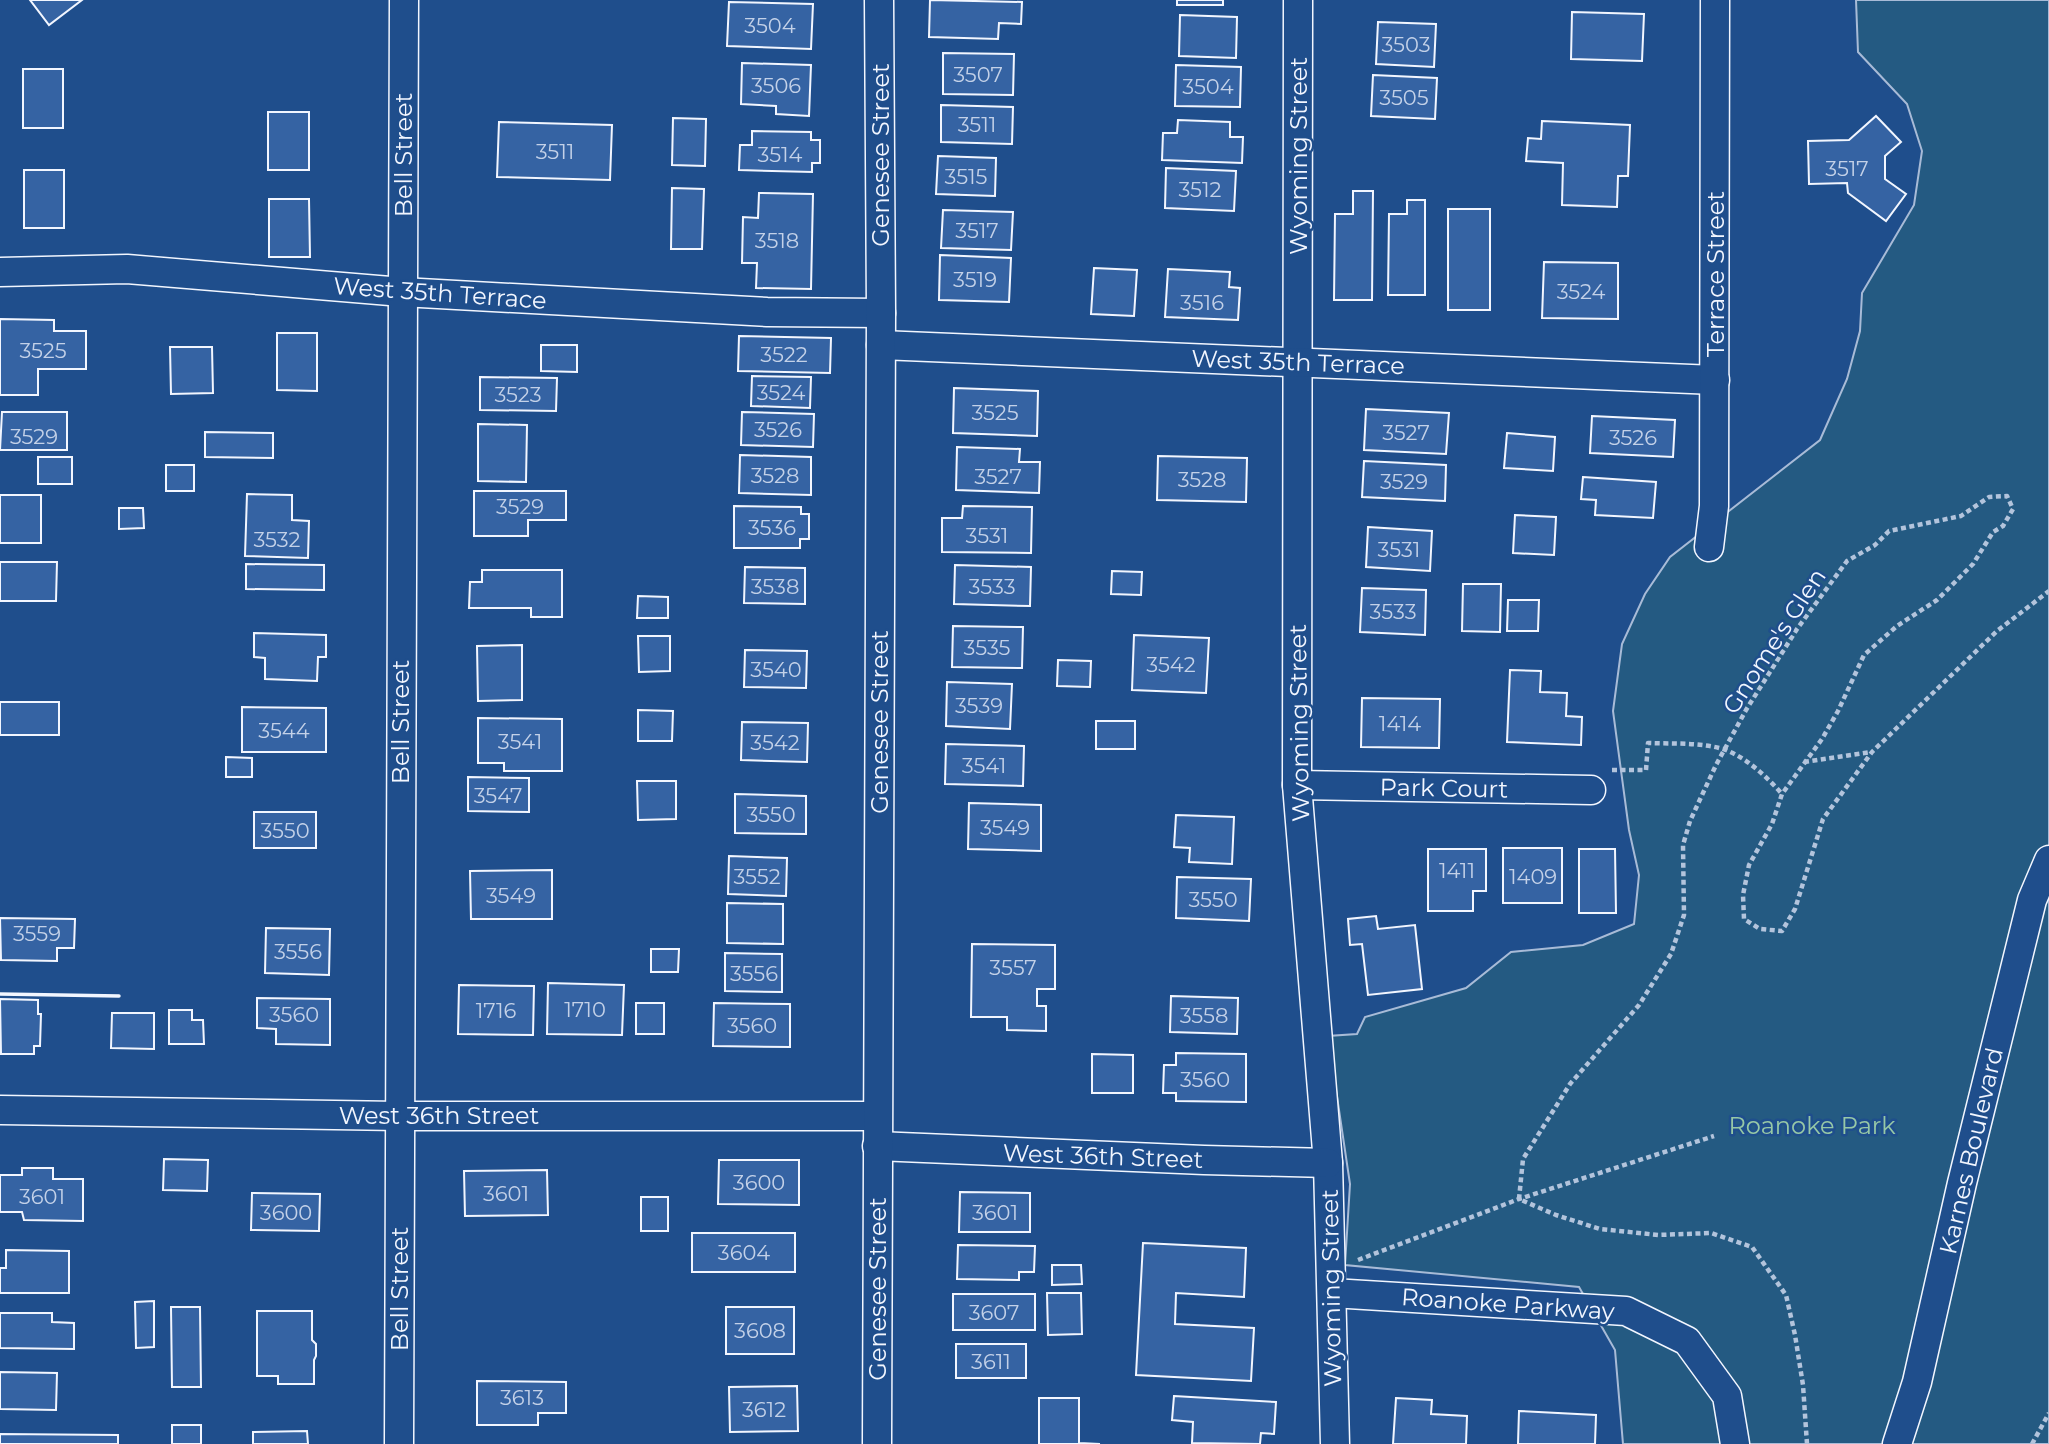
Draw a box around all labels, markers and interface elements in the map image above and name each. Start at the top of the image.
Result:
house number: 3504 [744,13,796,38]
house number: 3503 [1381,32,1431,57]
street label: Wyoming Street [1284,57,1313,255]
house number: 3507 [953,62,1003,87]
street label: Genesee Street [866,63,895,247]
house number: 3506 [751,73,801,98]
house number: 3504 [1182,74,1234,99]
house number: 3505 [1379,85,1429,110]
street label: Bell Street [389,93,418,217]
house number: 3511 [958,112,996,137]
house number: 3511 [536,139,574,164]
house number: 3514 [758,142,803,167]
house number: 3517 [1825,156,1869,181]
house number: 3515 [945,164,988,189]
house number: 3512 [1178,177,1222,202]
street label: Terrace Street [1701,191,1730,357]
house number: 3517 [955,218,999,243]
house number: 3518 [755,228,799,253]
house number: 3519 [953,267,997,292]
street label: West 35th Terrace [332,271,548,315]
house number: 3524 [1557,279,1605,304]
house number: 3516 [1180,290,1224,315]
house number: 3525 [19,338,67,363]
house number: 3522 [760,342,808,367]
street label: West 35th Terrace [1191,344,1405,380]
house number: 3524 [757,380,805,405]
house number: 3523 [494,382,542,407]
house number: 3525 [971,400,1019,425]
house number: 3526 [754,417,802,442]
house number: 3527 [1382,420,1430,445]
house number: 3529 [10,424,58,449]
house number: 3526 [1609,425,1657,450]
house number: 3528 [751,463,799,488]
house number: 3527 [974,464,1022,489]
house number: 3528 [1178,467,1226,492]
house number: 3529 [1380,469,1428,494]
house number: 3529 [496,494,544,519]
house number: 3536 [748,515,796,540]
house number: 3531 [966,523,1008,548]
house number: 3532 [253,527,301,552]
house number: 3531 [1378,537,1420,562]
street label: Gnome's Glen [1716,563,1832,719]
house number: 3538 [751,574,799,599]
house number: 3533 [969,574,1016,599]
house number: 3533 [1370,599,1417,624]
street label: Wyoming Street [1283,624,1315,822]
street label: Genesee Street [865,630,894,814]
house number: 3535 [964,635,1011,660]
house number: 3542 [1146,652,1196,677]
house number: 3540 [750,657,802,682]
street label: Bell Street [386,660,415,784]
house number: 3539 [955,693,1003,718]
house number: 1414 [1379,711,1421,736]
house number: 3544 [258,718,310,743]
house number: 3541 [498,729,542,754]
house number: 3542 [750,730,800,755]
house number: 3541 [962,753,1006,778]
street label: Park Court [1380,772,1509,804]
house number: 3547 [474,783,522,808]
house number: 3550 [746,802,796,827]
house number: 3549 [980,815,1030,840]
house number: 3550 [260,818,310,843]
house number: 1411 [1439,858,1475,883]
house number: 3552 [733,864,781,889]
house number: 1409 [1509,864,1557,889]
house number: 3549 [486,883,536,908]
house number: 3550 [1188,887,1238,912]
house number: 3559 [13,921,61,946]
house number: 3556 [274,939,322,964]
house number: 3557 [989,955,1037,980]
house number: 3556 [730,961,778,986]
house number: 1710 [564,997,606,1022]
house number: 1716 [476,998,516,1023]
house number: 3560 [269,1002,319,1027]
house number: 3558 [1180,1003,1228,1028]
house number: 3560 [727,1013,777,1038]
street label: Karnes Boulevard [1933,1045,2009,1257]
house number: 3560 [1180,1067,1230,1092]
street label: West 36th Street [339,1101,540,1130]
park label: Roanoke Park [1728,1111,1896,1140]
street label: West 36th Street [1002,1138,1204,1174]
house number: 3600 [733,1170,785,1195]
house number: 3601 [483,1181,529,1206]
house number: 3601 [19,1184,65,1209]
street label: Wyoming Street [1315,1189,1347,1387]
street label: Genesee Street [863,1197,892,1381]
house number: 3600 [260,1200,312,1225]
house number: 3601 [972,1200,1018,1225]
street label: Bell Street [385,1227,414,1351]
house number: 3604 [718,1240,770,1265]
street label: Roanoke Parkway [1400,1282,1616,1326]
house number: 3607 [969,1300,1019,1325]
house number: 3608 [734,1318,786,1343]
house number: 3611 [971,1349,1011,1374]
house number: 3613 [500,1385,544,1410]
house number: 3612 [742,1397,786,1422]

